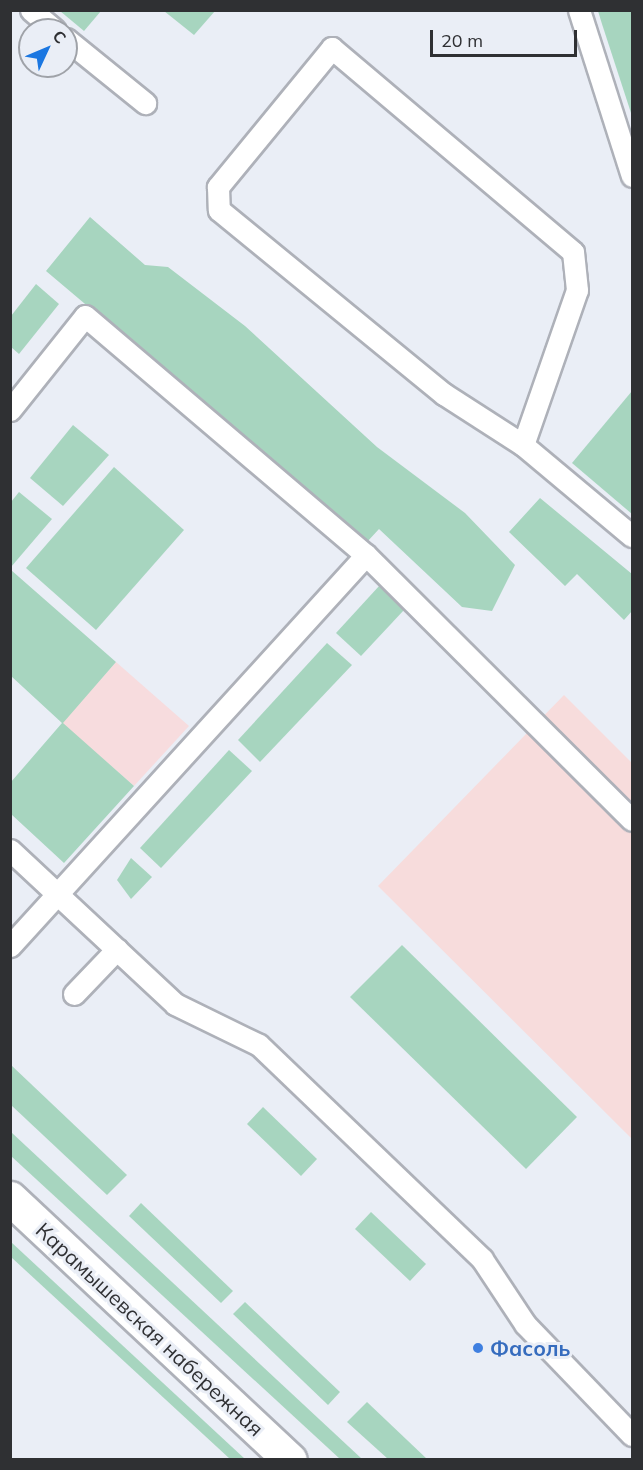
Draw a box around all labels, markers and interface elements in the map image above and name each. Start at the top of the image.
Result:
north arrow [18,18,78,78]
scale bar [433,18,580,56]
text: С [49,26,71,48]
text: 20 m [441,29,483,52]
street label: Карамышевская набережная [31,1217,269,1441]
place label: Фасоль [490,1335,570,1361]
marker: Фасоль [471,1341,485,1355]

